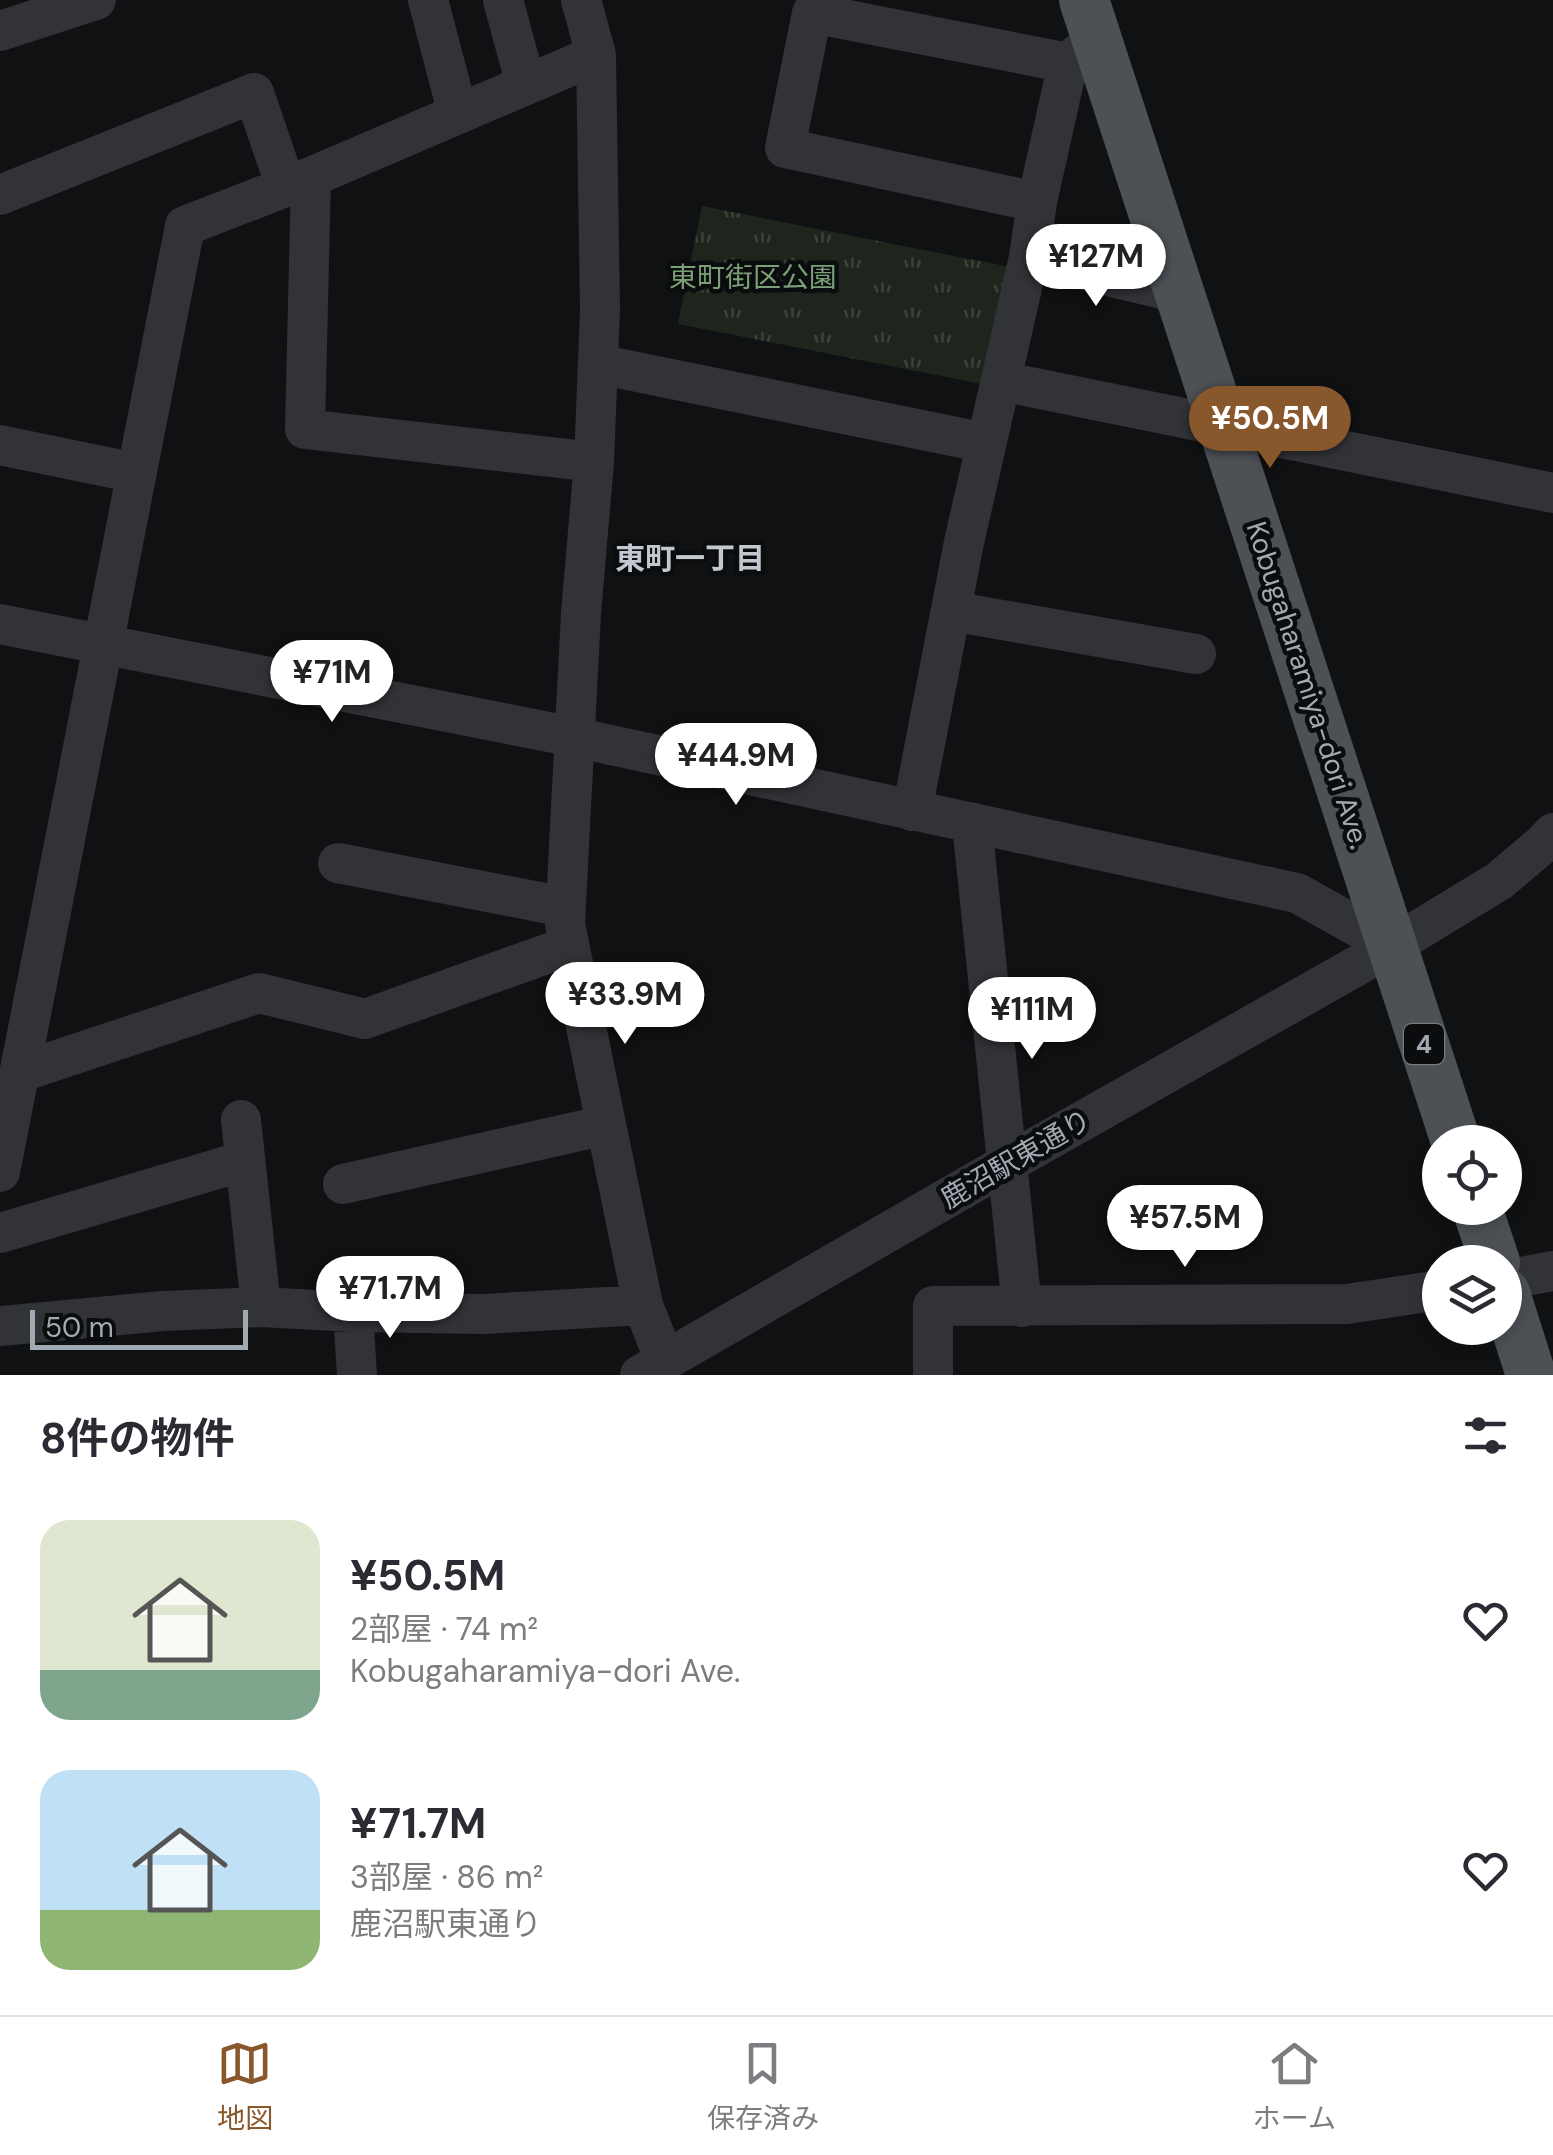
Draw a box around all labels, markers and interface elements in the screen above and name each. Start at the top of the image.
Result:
pin: ¥127M [1026,224,1166,309]
text: ¥127M [1048,235,1144,277]
park label: 東町街区公園 [669,259,837,296]
pin: ¥50.5M [1189,386,1351,471]
text: ¥50.5M [1211,397,1329,439]
street label: Kobugaharamiya-dori Ave. [1238,517,1378,853]
district label: 東町一丁目 [615,539,765,578]
pin: ¥71M [273,640,391,725]
text: ¥71M [292,651,372,693]
pin: ¥44.9M [655,723,817,808]
text: ¥44.9M [677,734,795,776]
pin: ¥33.9M [544,962,706,1047]
text: ¥33.9M [567,973,683,1015]
pin: ¥111M [962,977,1102,1062]
text: ¥111M [990,988,1074,1030]
road number: 4 [1404,1024,1444,1064]
street label: 鹿沼駅東通り [934,1101,1098,1217]
map controls [1422,1125,1522,1345]
button: locate [1422,1125,1522,1225]
pin: ¥57.5M [1104,1185,1266,1270]
text: ¥57.5M [1129,1196,1241,1238]
button: layers [1422,1245,1522,1345]
pin: ¥71.7M [309,1256,471,1341]
text: ¥71.7M [338,1267,442,1309]
scale bar [30,1305,248,1350]
text: 50 m [45,1309,114,1346]
icon: filters [1458,1408,1513,1463]
text: 8件の物件 [40,1411,235,1466]
text: ¥50.5M [350,1548,505,1603]
icon: home [120,1560,240,1680]
icon: heart [1458,1593,1513,1648]
text: 2部屋 · 74 m² [350,1608,538,1650]
text: Kobugaharamiya-dori Ave. [350,1650,740,1692]
text: ¥71.7M [350,1796,486,1851]
icon: home [120,1810,240,1930]
icon: heart [1458,1843,1513,1898]
text: 3部屋 · 86 m² [350,1856,543,1898]
text: 鹿沼駅東通り [350,1903,542,1945]
tab: 地図 [217,2036,273,2137]
tab: 保存済み [707,2036,819,2137]
tab: ホーム [1253,2036,1336,2137]

